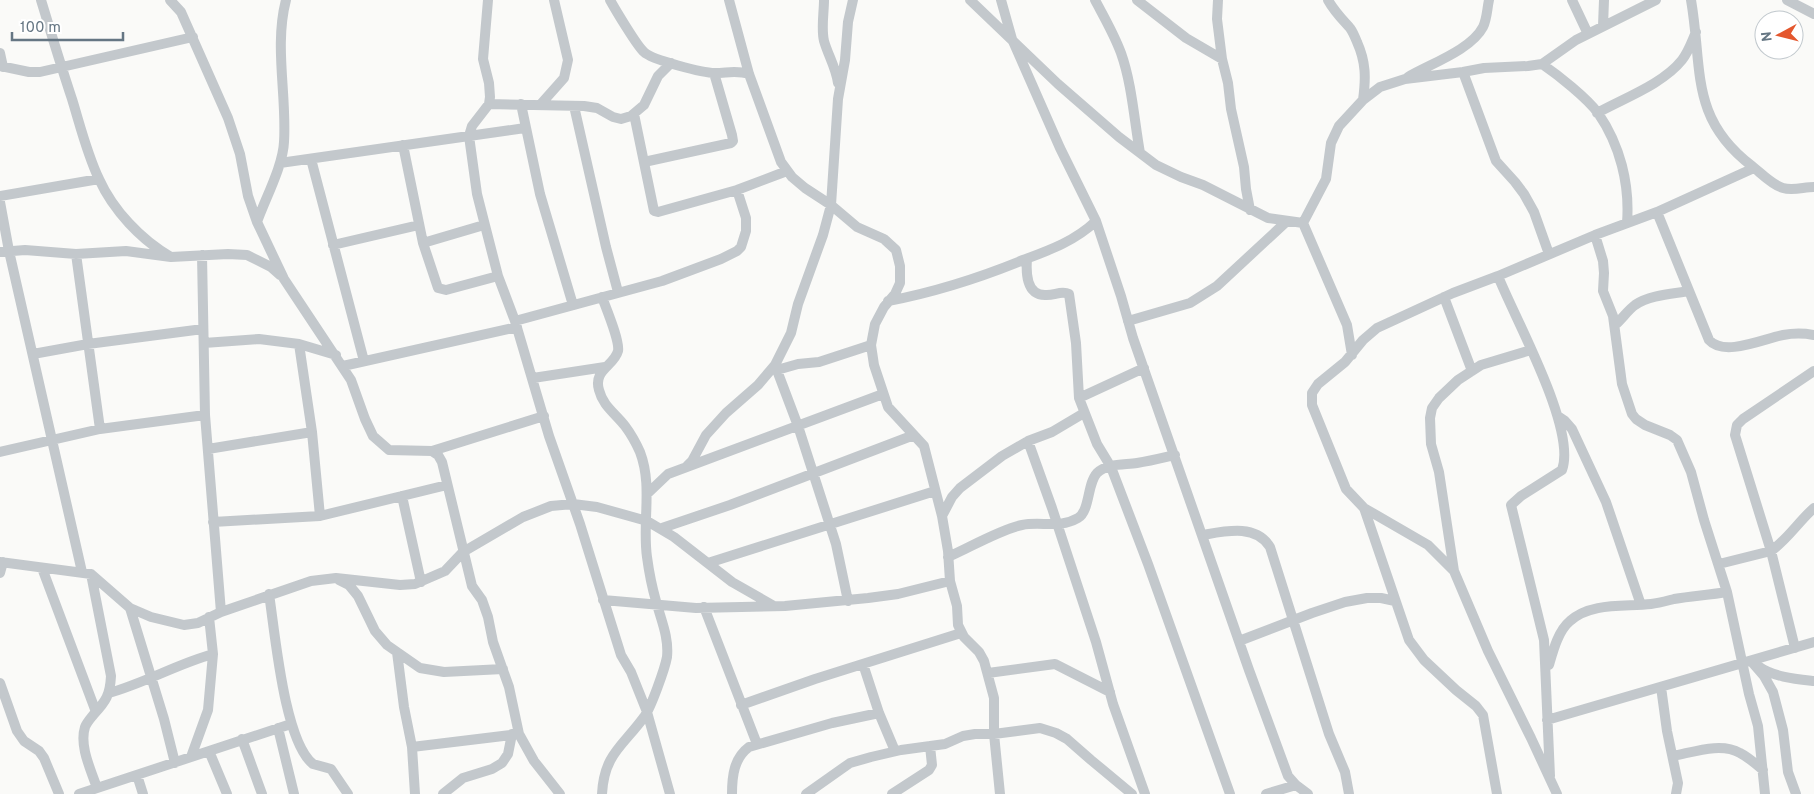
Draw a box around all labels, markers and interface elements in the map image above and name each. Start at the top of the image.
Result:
scale bar [12,10,124,42]
north arrow [1754,10,1804,60]
text: 100 m [20,19,61,38]
text: N [1759,30,1777,42]

